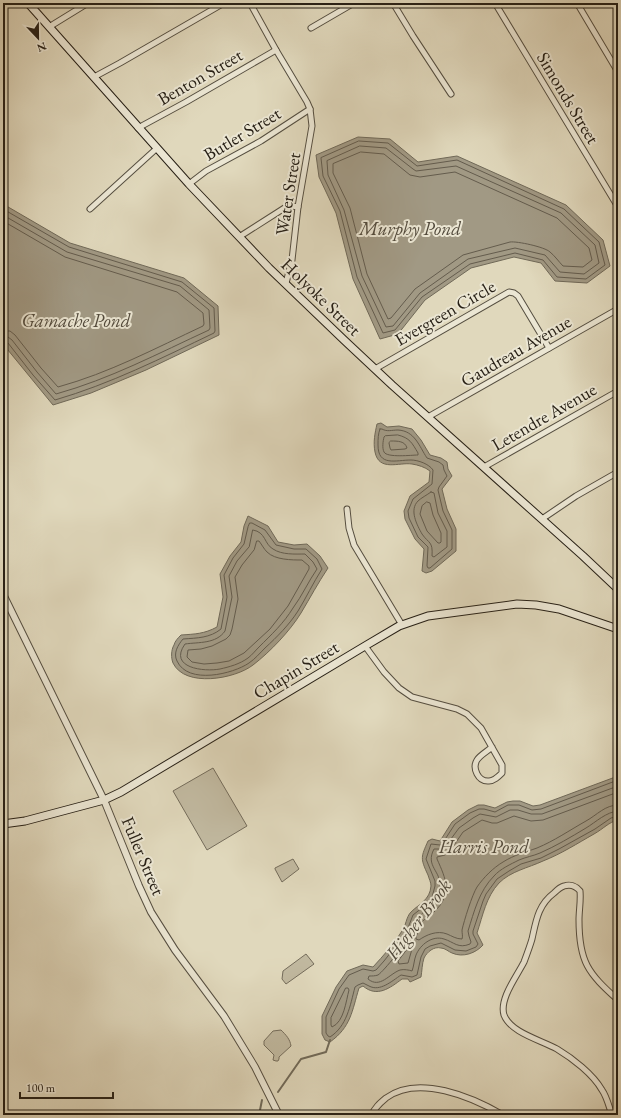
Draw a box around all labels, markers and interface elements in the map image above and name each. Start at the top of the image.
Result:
north arrow [18,18,58,58]
text: N [35,39,48,55]
street label: Benton Street [153,43,247,110]
street label: Simonds Street [532,48,605,148]
street label: Butler Street [199,101,285,166]
street label: Water Street [270,150,305,237]
water label: Murphy Pond [358,216,461,241]
street label: Holyoke Street [277,253,366,341]
street label: Evergreen Circle [390,274,499,351]
water label: Gamache Pond [21,308,131,333]
street label: Gaudreau Avenue [456,310,575,391]
street label: Letendre Avenue [487,377,600,456]
street label: Chapin Street [249,635,343,704]
street label: Fuller Street [117,813,170,899]
water label: Harris Pond [438,834,529,859]
water label: Higher Brook [379,874,457,965]
scale bar [20,1074,113,1100]
text: 100 m [26,1080,56,1096]

